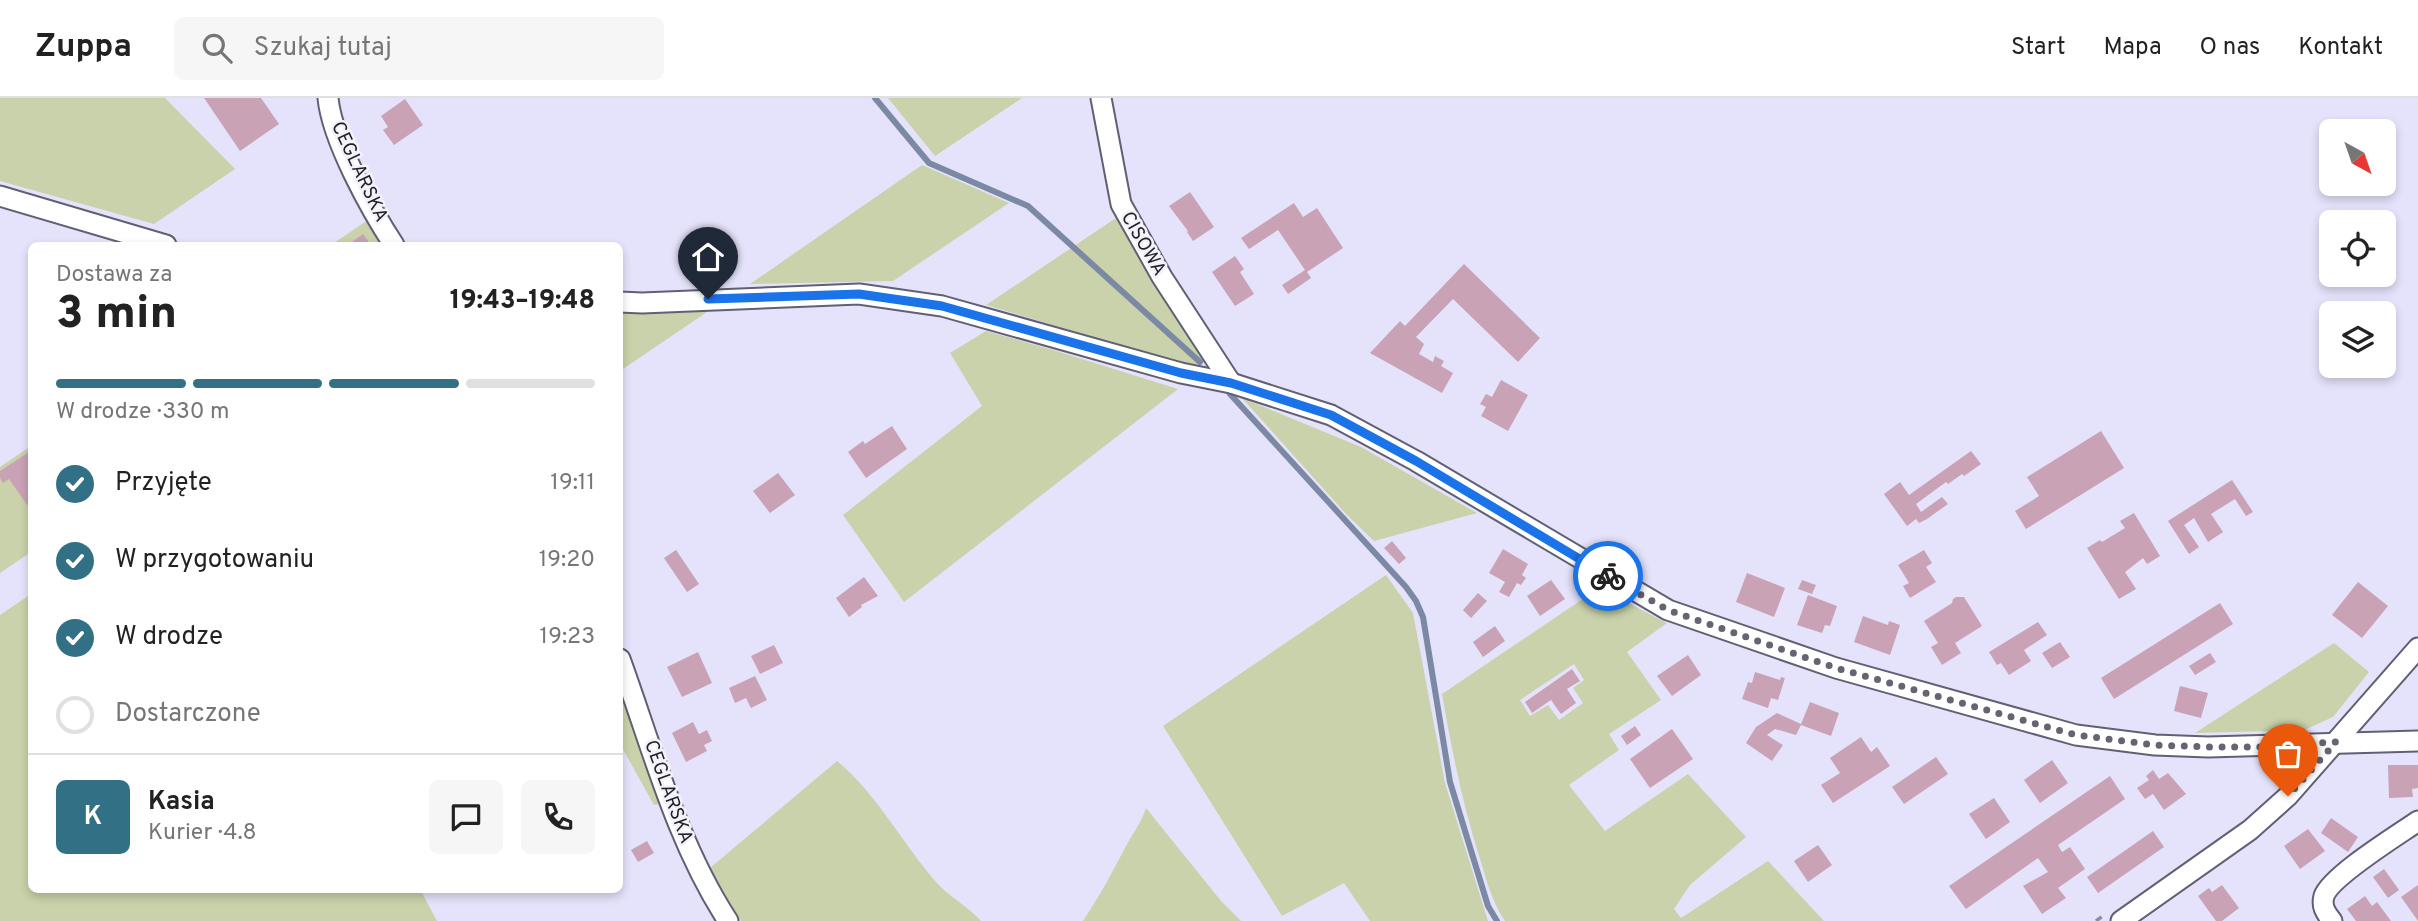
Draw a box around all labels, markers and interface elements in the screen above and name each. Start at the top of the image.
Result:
search box [174,17,664,80]
text: Zuppa [35,27,132,69]
icon: search [198,29,236,67]
text: Szukaj tutaj [254,32,392,65]
text: Start [2011,33,2066,63]
text: Mapa [2104,33,2162,63]
text: O nas [2200,33,2260,63]
text: Kontakt [2298,33,2383,63]
street label: CEGLARSKA [325,118,393,226]
north arrow [2319,119,2396,196]
map controls [2319,119,2396,378]
street label: CISOWA [1115,208,1171,280]
button: locate [2319,210,2396,287]
pin [678,227,738,299]
icon: home [689,238,727,276]
text: Dostawa za [56,261,172,290]
text: 19:43–19:48 [450,285,595,318]
text: 3 min [56,286,177,345]
button: layers [2319,301,2396,378]
text: W drodze · 330 m [56,398,229,427]
icon: check [56,465,94,503]
text: Przyjęte [115,467,212,500]
text: 19:11 [550,469,595,498]
courier [1573,541,1643,611]
icon: check [56,542,94,580]
text: W przygotowaniu [115,544,314,577]
text: 19:20 [539,546,595,575]
icon: bike [1589,557,1627,595]
icon: check [56,619,94,657]
text: W drodze [115,621,223,654]
text: 19:23 [540,623,595,652]
text: Dostarczone [115,698,261,731]
pin [2258,724,2318,796]
icon: bag [2269,735,2307,773]
street label: CEGLARSKA [638,737,698,847]
button: chat [429,780,503,854]
button: phone [521,780,595,854]
text: Kasia [148,786,215,819]
text: K [84,801,102,834]
text: Kurier · 4.8 [148,819,257,848]

